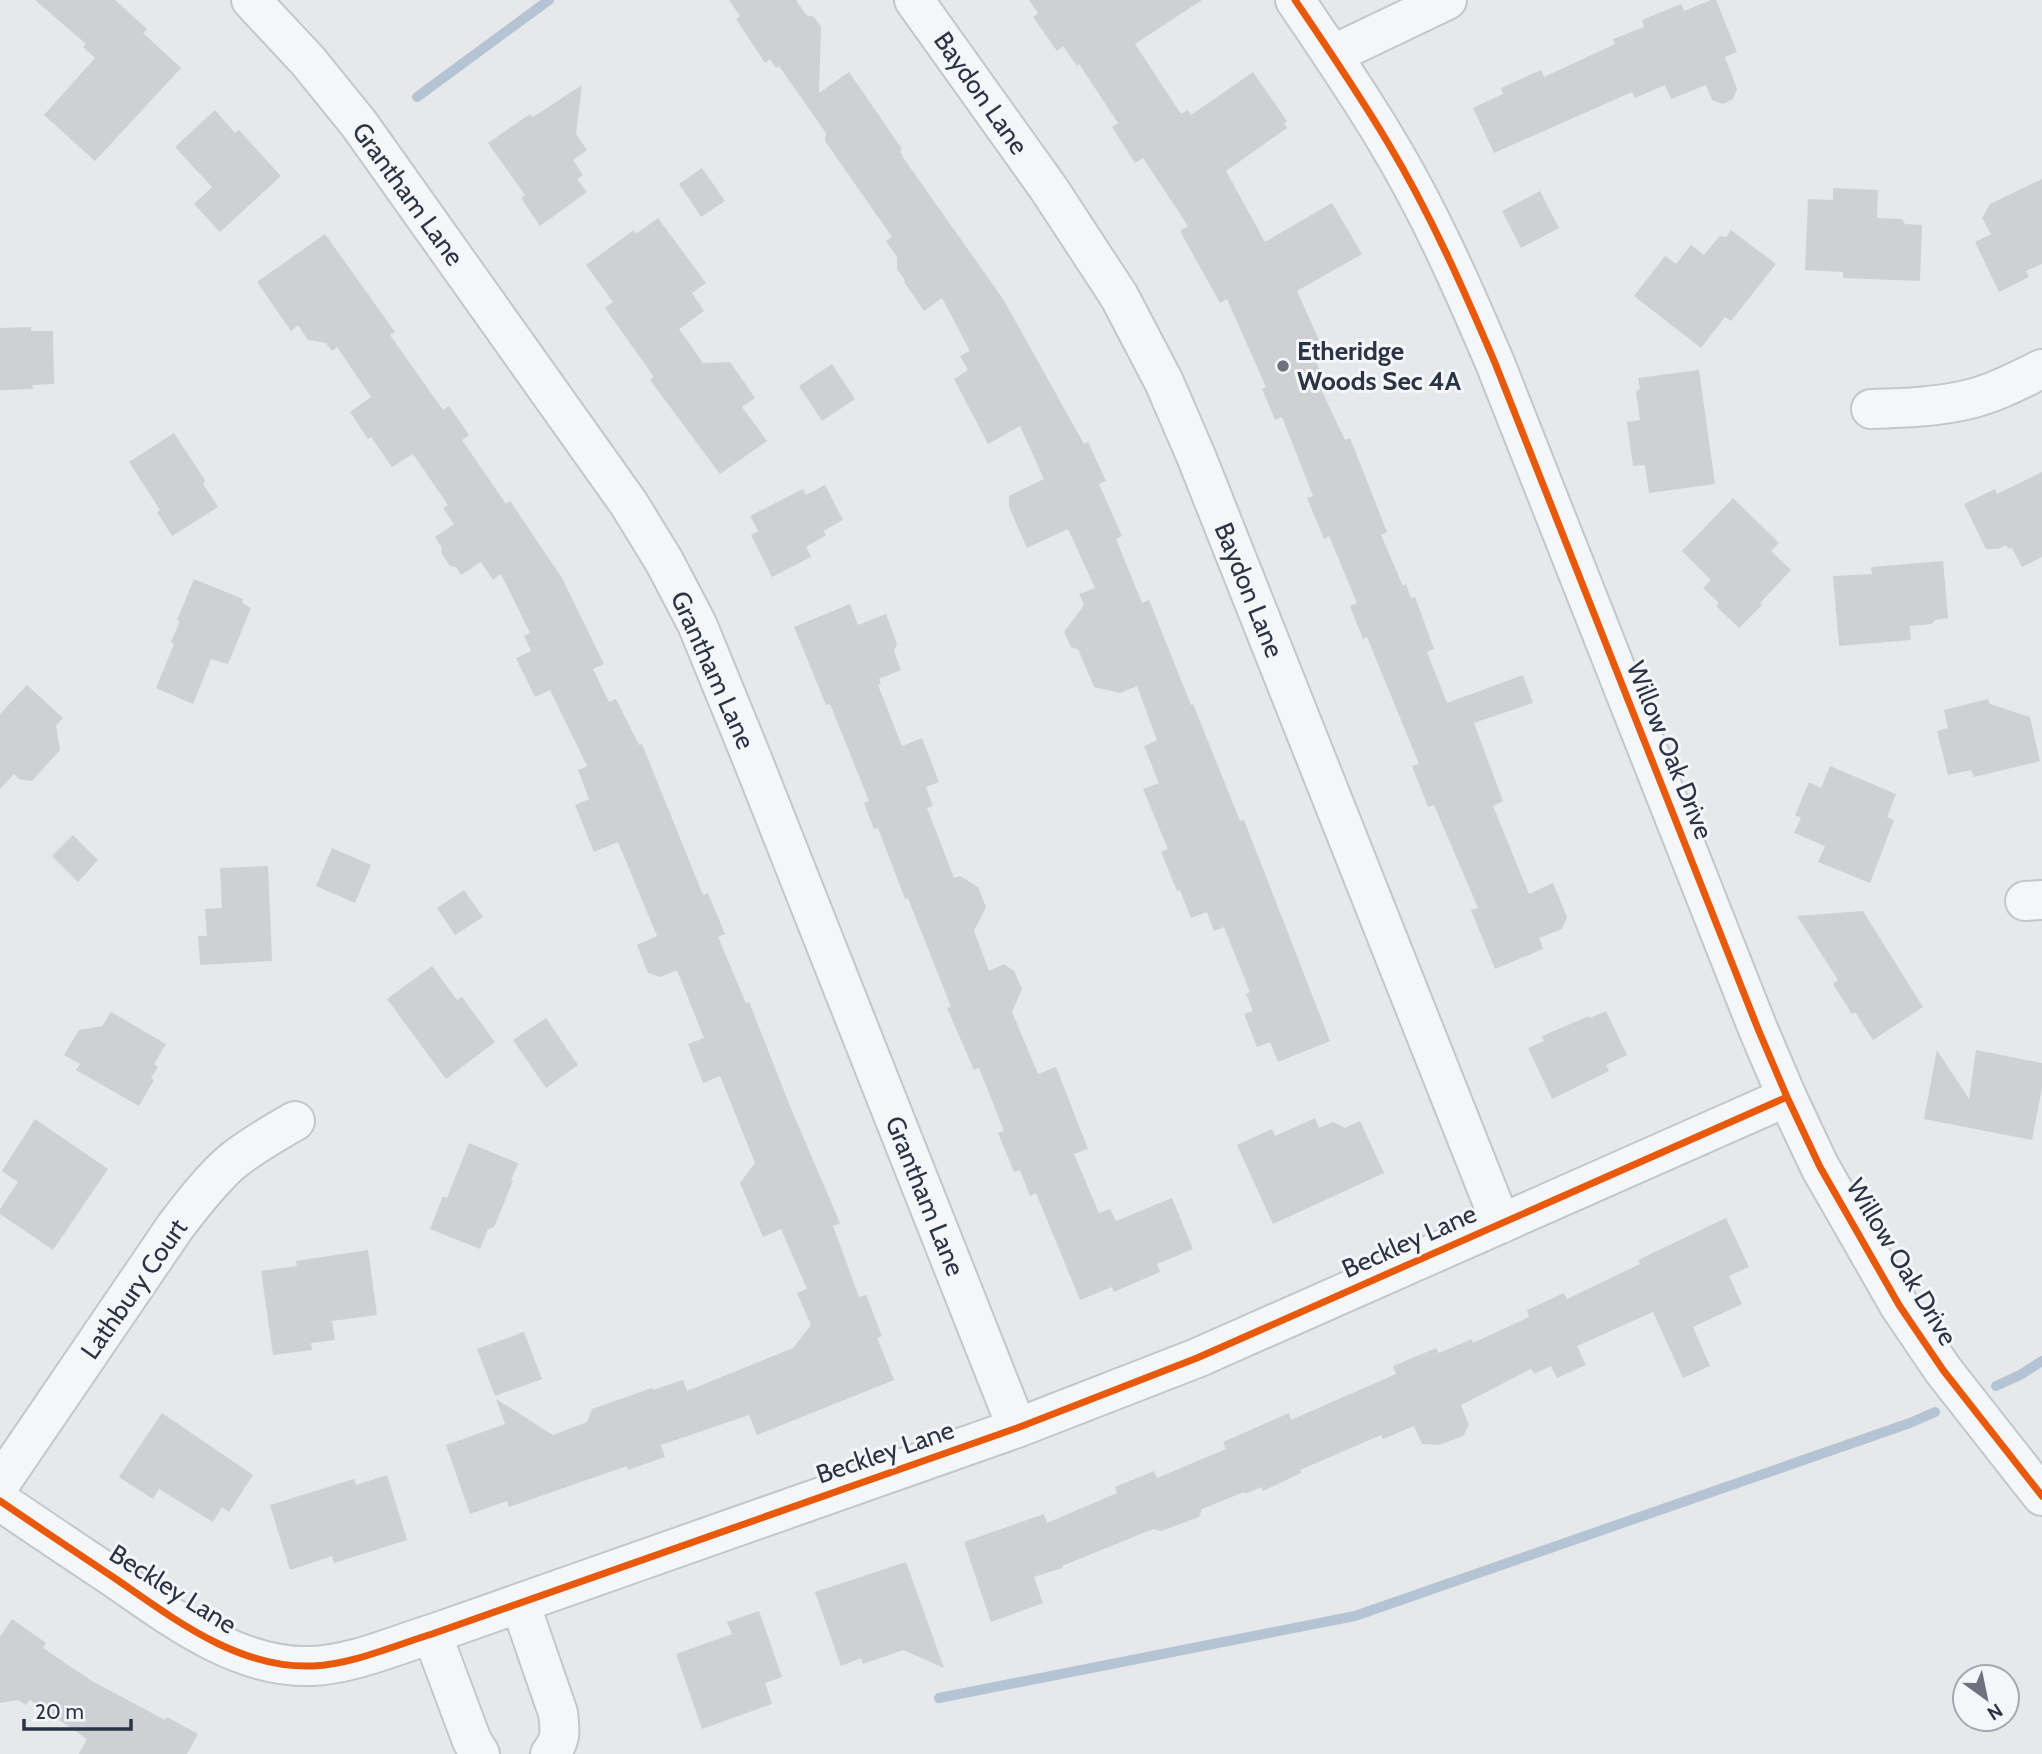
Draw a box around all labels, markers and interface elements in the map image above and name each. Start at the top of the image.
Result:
street label: Baydon Lane [927,25,1035,161]
street label: Grantham Lane [345,116,471,272]
place label: Etheridge Woods Sec 4A [1297,335,1462,397]
marker: Etheridge Woods Sec 4A [1275,358,1291,374]
street label: Baydon Lane [1207,518,1291,662]
street label: Grantham Lane [664,586,762,754]
street label: Willow Oak Drive [1620,656,1720,844]
street label: Grantham Lane [878,1111,972,1281]
street label: Willow Oak Drive [1840,1173,1964,1351]
street label: Beckley Lane [1337,1197,1481,1285]
street label: Lathbury Court [74,1212,194,1365]
street label: Beckley Lane [812,1413,958,1491]
street label: Beckley Lane [104,1537,242,1641]
north arrow [1951,1663,2021,1733]
scale bar [24,1688,131,1732]
text: 20 m [35,1699,84,1724]
text: N [1983,1699,2007,1725]

